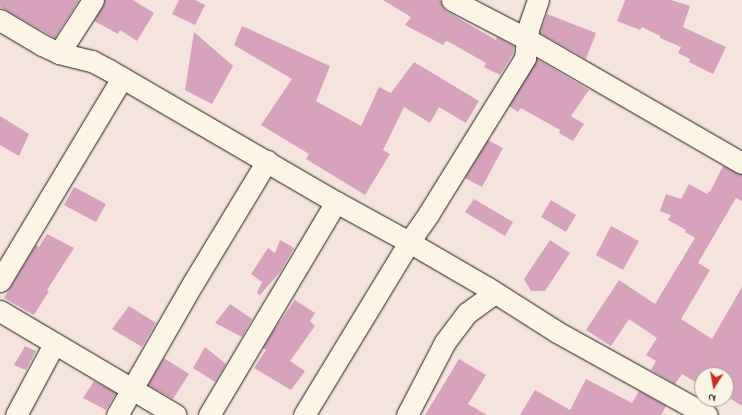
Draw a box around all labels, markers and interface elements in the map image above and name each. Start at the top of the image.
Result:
north arrow [694,367,734,407]
text: N [707,389,717,406]

